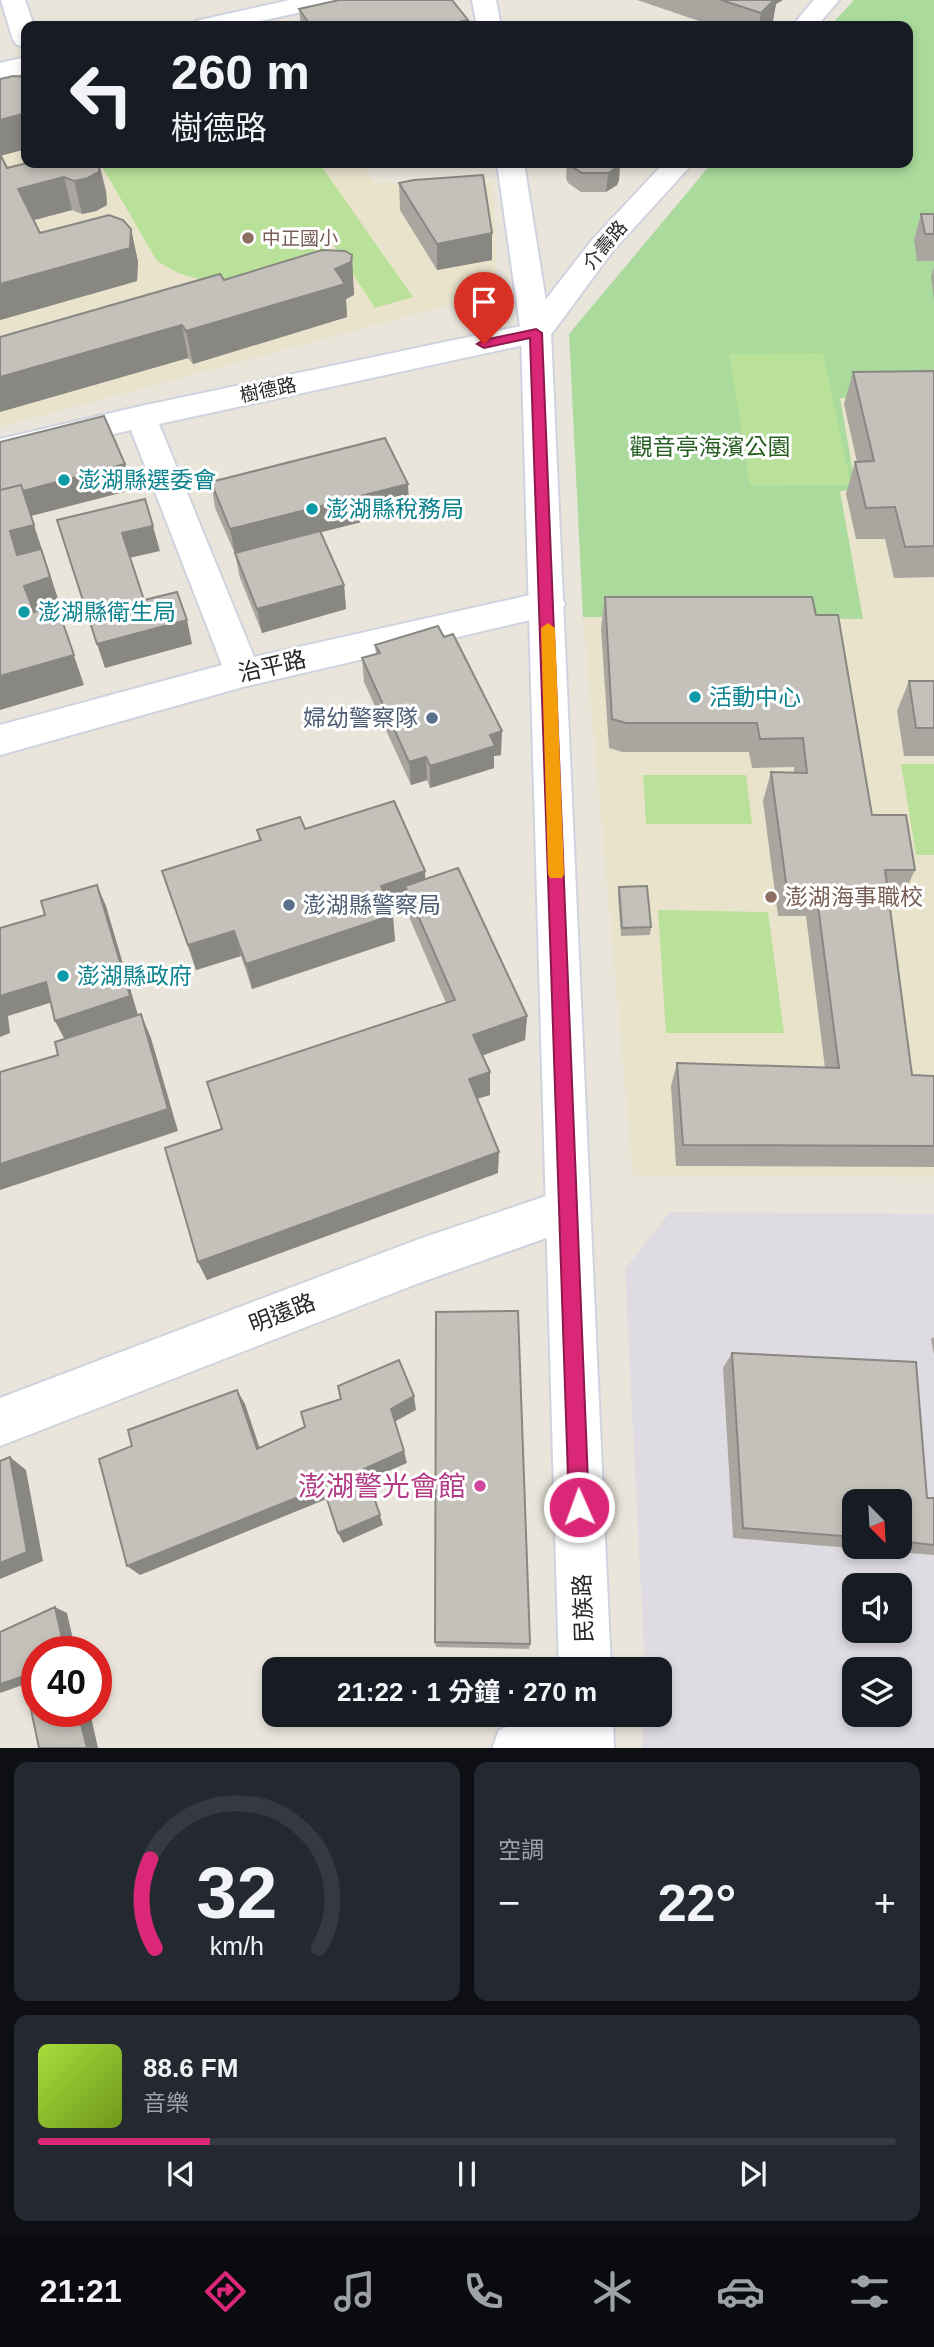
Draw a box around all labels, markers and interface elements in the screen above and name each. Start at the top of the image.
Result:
text: 260 m [171,45,310,99]
icon: left [56,49,147,140]
text: 樹德路 [171,110,267,146]
street label: 介壽路 [579,216,631,274]
place label: 中正國小 [262,228,338,249]
marker: 中正國小 [240,230,256,246]
pin [454,272,514,344]
icon: arrive [465,283,503,321]
street label: 樹德路 [238,374,298,406]
park label: 觀音亭海濱公園 [630,434,791,460]
place label: 澎湖縣選委會 [78,467,216,493]
marker: 澎湖縣選委會 [56,472,72,488]
place label: 澎湖縣稅務局 [326,496,464,522]
marker: 澎湖縣稅務局 [304,501,320,517]
place label: 澎湖縣衛生局 [38,599,176,625]
marker: 澎湖縣衛生局 [16,604,32,620]
street label: 治平路 [235,646,309,686]
place label: 活動中心 [709,684,801,710]
marker: 活動中心 [687,689,703,705]
place label: 婦幼警察隊 [303,705,418,731]
marker: 婦幼警察隊 [424,710,440,726]
place label: 澎湖海事職校 [785,884,923,910]
marker: 澎湖海事職校 [763,889,779,905]
place label: 澎湖縣警察局 [303,892,441,918]
marker: 澎湖縣警察局 [281,897,297,913]
place label: 澎湖縣政府 [77,963,192,989]
marker: 澎湖縣政府 [55,968,71,984]
street label: 明遠路 [245,1288,319,1338]
position arrow [542,1470,616,1544]
place label: 澎湖警光會館 [298,1471,466,1502]
marker: 澎湖警光會館 [472,1478,488,1494]
north arrow [842,1489,912,1559]
map controls [842,1489,912,1727]
street label: 民族路 [569,1573,597,1643]
button: sound [842,1573,912,1643]
speed limit sign: 40 [21,1636,112,1727]
button: layers [842,1657,912,1727]
text: 21:22 · 1 分鐘 · 270 m [337,1677,597,1707]
text: 空調 [498,1837,544,1863]
text: 32 [197,1852,277,1933]
text: 22° [658,1874,736,1932]
text: − [498,1882,520,1924]
text: + [874,1882,896,1924]
text: km/h [210,1931,264,1959]
text: 88.6 FM [143,2053,238,2083]
text: 音樂 [143,2090,189,2116]
icon: previous [162,2155,200,2193]
icon: pause [448,2155,486,2193]
icon: next [734,2155,772,2193]
icon: directions [201,2267,250,2316]
icon: music [330,2267,379,2316]
icon: phone [459,2267,508,2316]
icon: climate [588,2267,637,2316]
icon: car [716,2267,765,2316]
icon: filters [845,2267,894,2316]
text: 21:21 [40,2273,122,2309]

